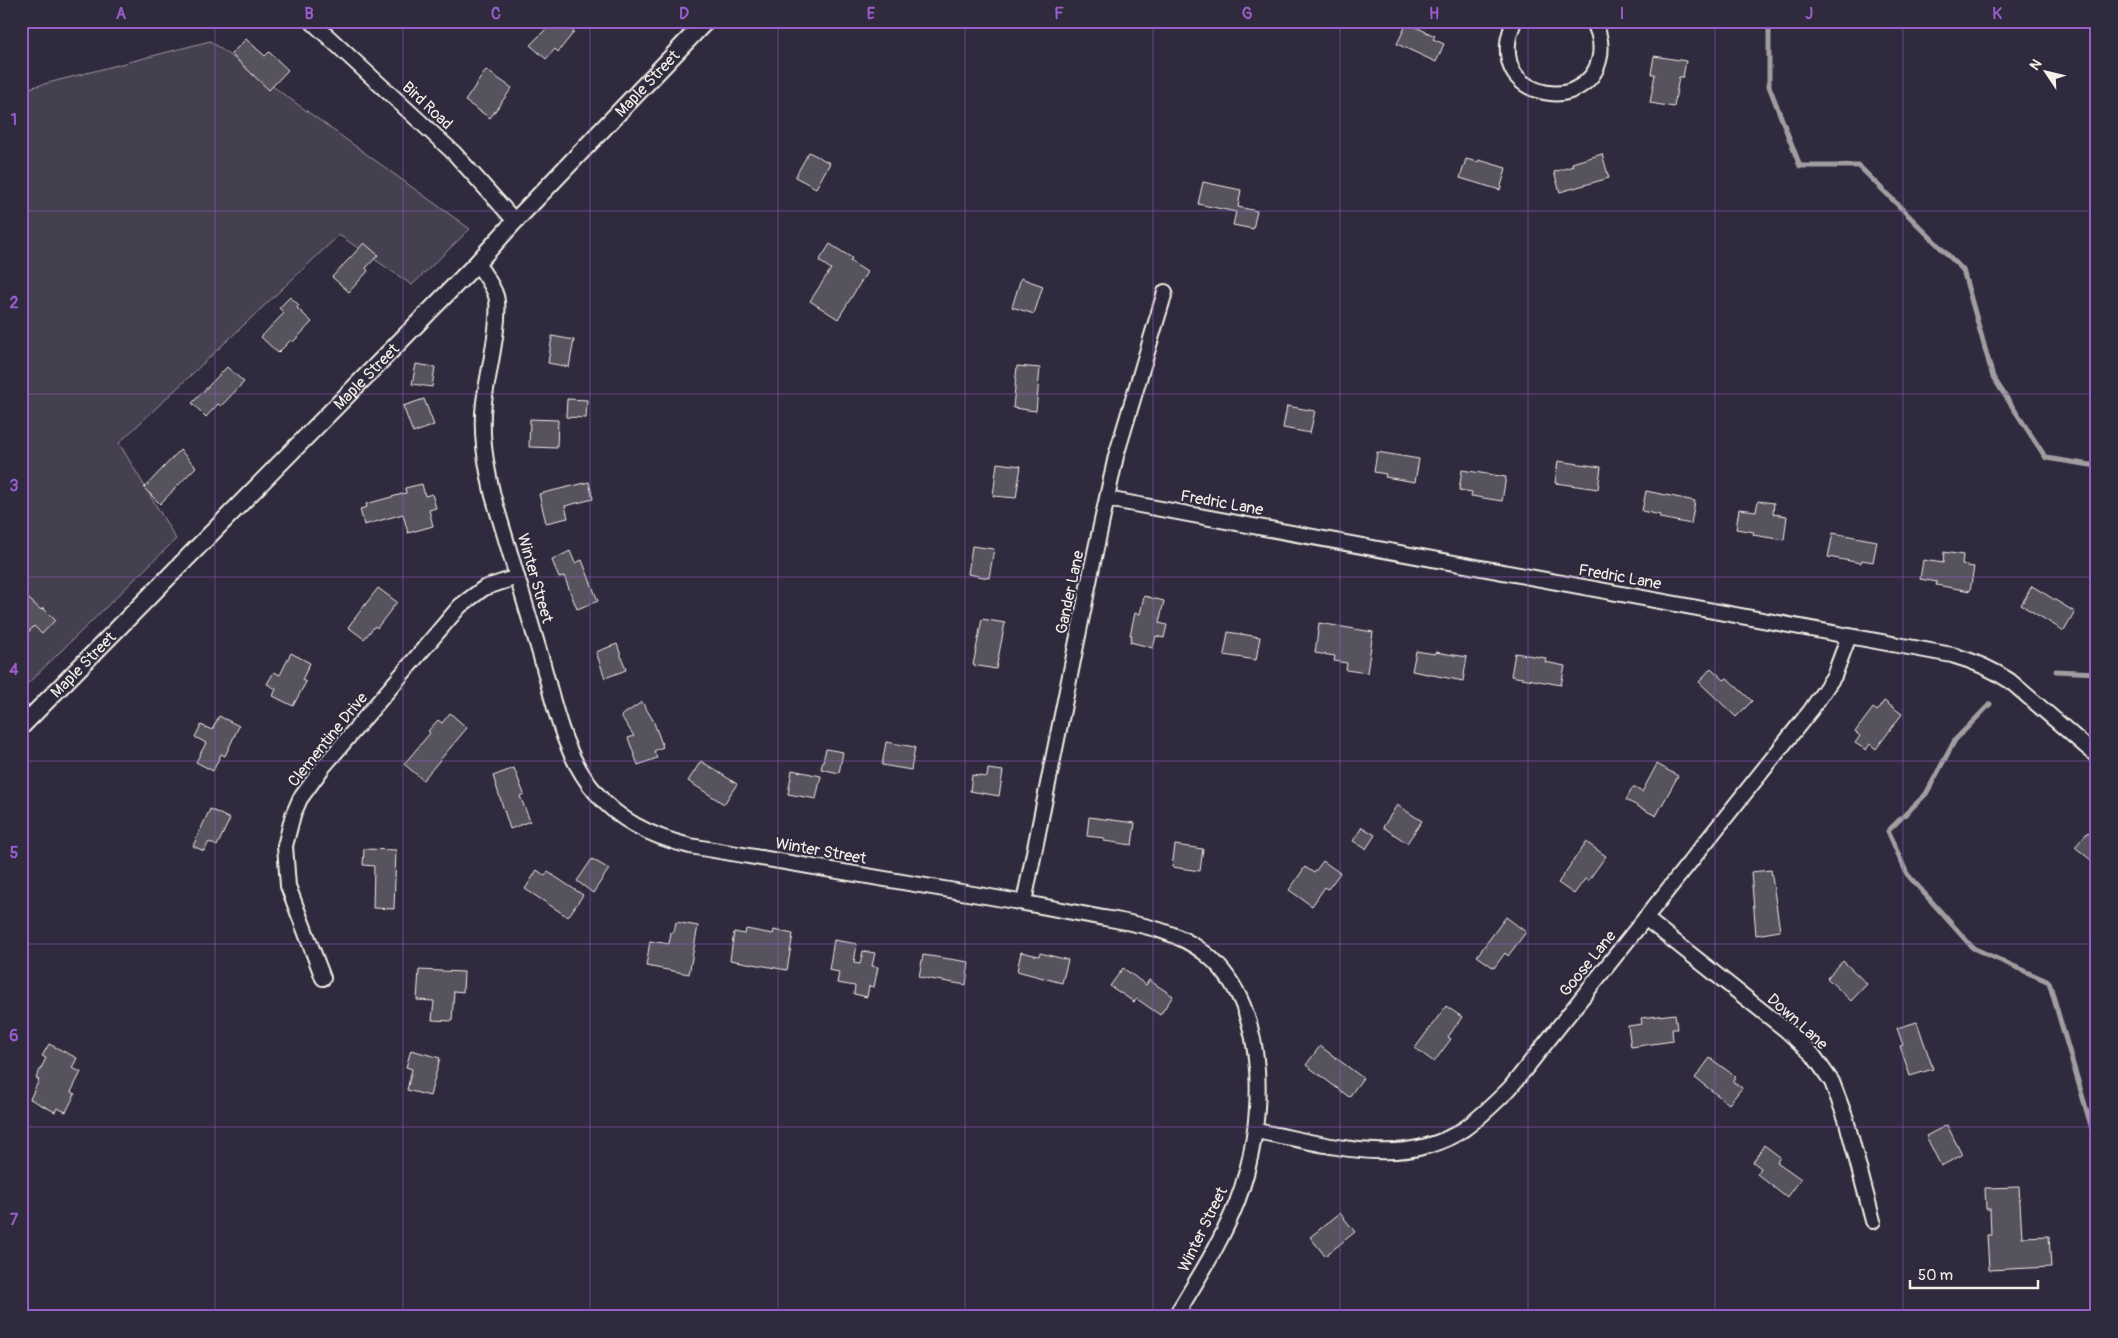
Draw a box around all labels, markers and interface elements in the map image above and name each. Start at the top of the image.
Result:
text: A [116,4,127,24]
text: B [304,4,314,24]
text: C [491,4,501,24]
text: D [679,4,689,24]
text: E [867,4,876,24]
text: F [1054,4,1064,24]
text: G [1242,4,1253,24]
text: H [1429,4,1439,24]
text: I [1620,4,1624,24]
text: J [1805,4,1813,24]
text: K [1992,4,2002,24]
street label: Maple Street [611,46,685,121]
north arrow [2020,48,2070,98]
text: N [2026,56,2045,74]
street label: Bird Road [398,77,457,134]
text: 1 [11,110,17,130]
text: 2 [10,293,19,313]
street label: Maple Street [330,339,404,414]
text: 3 [10,476,19,496]
street label: Fredric Lane [1179,486,1265,520]
street label: Winter Street [513,531,558,626]
street label: Gander Lane [1051,549,1089,636]
street label: Fredric Lane [1577,560,1663,594]
street label: Maple Street [46,627,121,702]
text: 4 [9,660,19,680]
street label: Clementine Drive [284,688,372,791]
street label: Winter Street [774,833,868,869]
text: 5 [10,843,19,863]
street label: Goose Lane [1555,926,1621,1001]
street label: Down Lane [1763,989,1832,1054]
text: 6 [9,1026,19,1046]
street label: Winter Street [1174,1183,1232,1275]
text: 7 [10,1210,19,1230]
scale bar [1910,1258,2038,1290]
text: 50 m [1918,1266,1953,1285]

